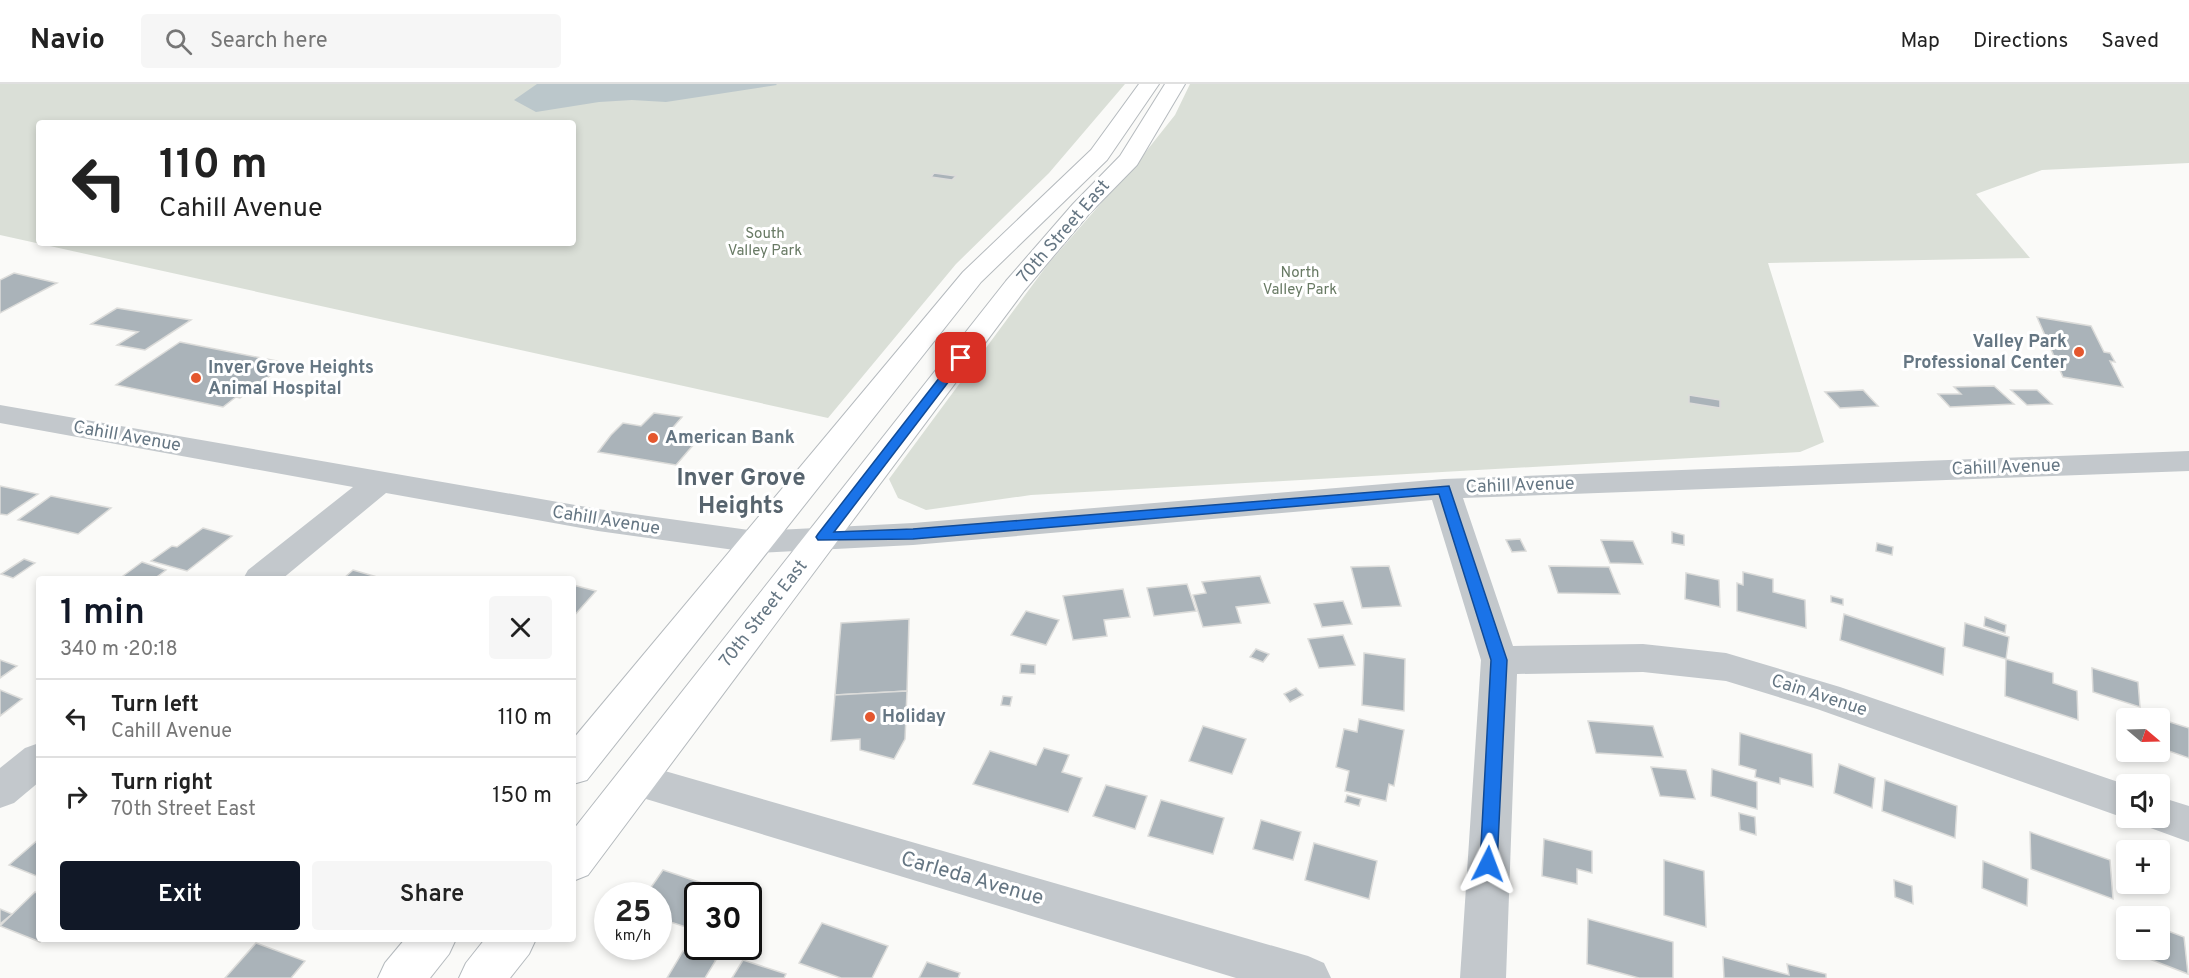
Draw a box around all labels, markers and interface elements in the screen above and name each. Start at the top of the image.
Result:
search box [141,14,561,68]
text: Navio [30,23,105,59]
icon: search [162,25,195,58]
text: Search here [210,28,327,55]
text: Map [1900,28,1940,55]
text: Directions [1973,28,2068,55]
text: Saved [2101,28,2159,55]
text: 110 m [159,140,268,193]
icon: left [60,144,138,222]
street label: 70th Street East [1013,175,1115,289]
text: Cahill Avenue [159,192,322,226]
park label: South Valley Park [728,225,802,261]
park label: North Valley Park [1263,264,1337,300]
place label: Valley Park Professional Center [1903,331,2067,375]
pin [935,332,986,383]
icon: arrive [944,341,977,374]
marker: Valley Park Professional Center [2072,345,2086,359]
place label: Inver Grove Heights Animal Hospital [208,357,374,401]
marker: Inver Grove Heights Animal Hospital [189,371,203,385]
street label: Cahill Avenue [71,416,183,458]
place label: American Bank [665,427,795,450]
marker: American Bank [646,431,660,445]
street label: Cahill Avenue [1951,455,2061,481]
district label: Inver Grove Heights [676,464,806,522]
street label: Cahill Avenue [1465,473,1575,499]
street label: Cahill Avenue [550,501,662,541]
street label: 70th Street East [715,556,813,672]
text: 1 min [60,591,145,637]
button: close [489,596,552,659]
text: 340 m · 20:18 [60,637,178,663]
street label: Cain Avenue [1768,670,1870,722]
text: Turn left [111,692,199,719]
icon: left [60,702,93,735]
text: 110 m [498,705,552,732]
place label: Holiday [882,706,946,729]
north arrow [2116,708,2170,762]
map controls [2116,708,2170,960]
marker: Holiday [863,710,877,724]
text: Cahill Avenue [111,719,232,745]
text: Turn right [111,770,213,797]
button: sound [2116,774,2170,828]
icon: right [60,780,93,813]
text: 150 m [492,783,552,810]
text: 70th Street East [111,797,256,823]
position arrow [1456,832,1520,896]
button: + [2116,840,2170,894]
street label: Carleda Avenue [897,846,1047,912]
button: Exit [60,861,300,930]
button: Share [312,861,552,930]
speed limit sign: 30 [684,882,762,960]
text: 25 [615,895,651,932]
button: − [2116,906,2170,960]
text: km/h [615,927,651,946]

